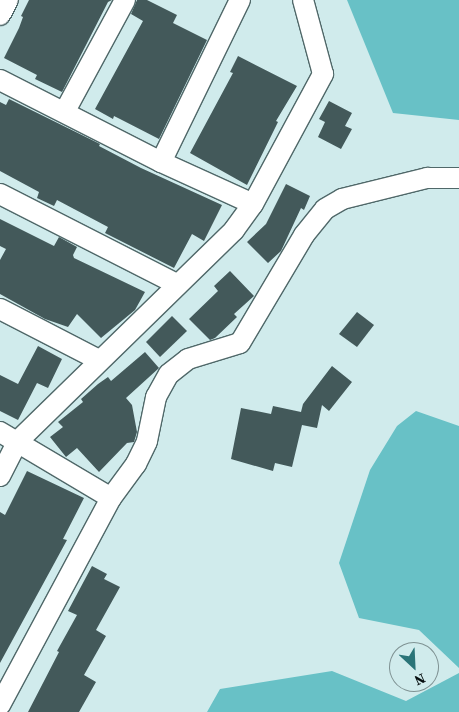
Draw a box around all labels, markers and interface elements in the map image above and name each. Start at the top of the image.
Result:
north arrow [389,642,439,692]
text: N [411,668,429,691]

